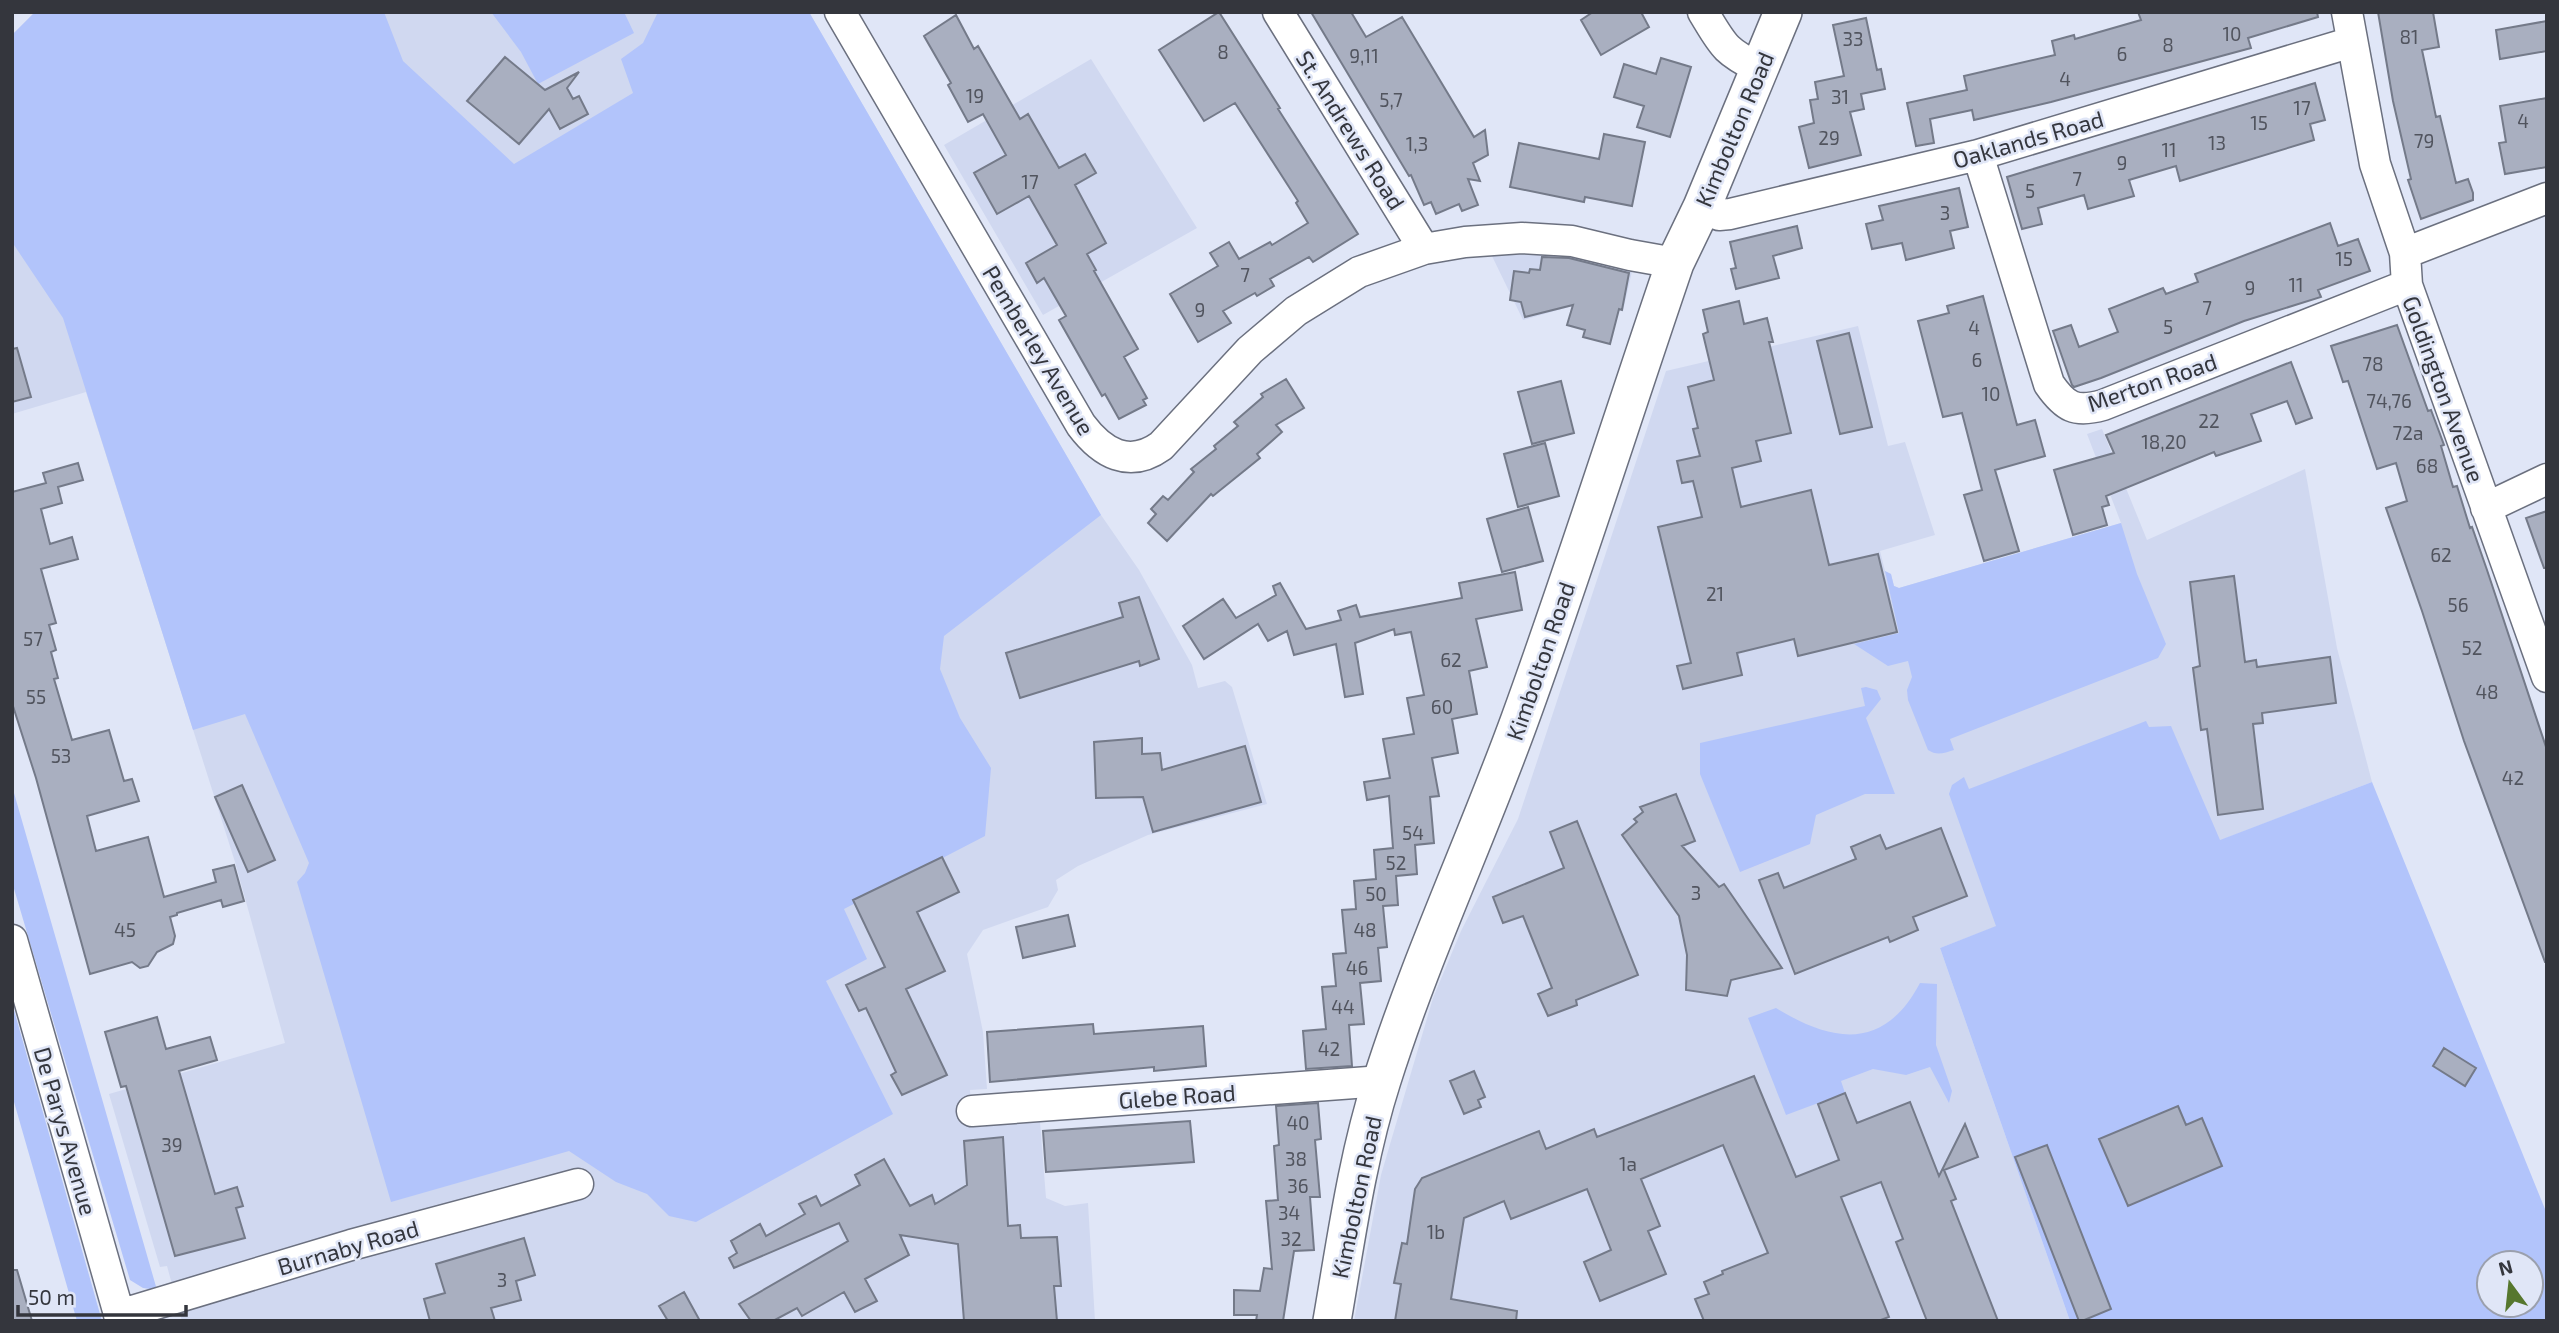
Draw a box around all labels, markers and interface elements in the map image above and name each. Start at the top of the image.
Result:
house number: 10 [2222,22,2242,45]
house number: 81 [2399,25,2419,48]
house number: 33 [1842,27,1864,50]
house number: 8 [2162,33,2174,56]
house number: 8 [1217,40,1229,63]
house number: 6 [2117,42,2127,65]
house number: 9,11 [1349,44,1379,67]
street label: St. Andrews Road [1291,45,1411,215]
street label: Kimbolton Road [1689,47,1779,211]
house number: 4 [2059,67,2071,90]
house number: 19 [966,84,984,107]
house number: 31 [1831,85,1849,108]
house number: 5,7 [1379,88,1403,111]
house number: 17 [2293,96,2311,119]
street label: Oaklands Road [1949,104,2107,174]
house number: 4 [2517,109,2529,132]
house number: 15 [2250,111,2268,134]
house number: 29 [1818,126,1840,149]
house number: 79 [2414,129,2434,152]
house number: 13 [2208,131,2226,154]
house number: 1,3 [1406,132,1428,155]
house number: 11 [2161,138,2177,161]
house number: 9 [2117,151,2127,174]
house number: 7 [2072,167,2082,190]
house number: 17 [1021,170,1039,193]
house number: 5 [2025,179,2035,202]
house number: 3 [1940,201,1950,224]
house number: 15 [2335,247,2353,270]
street label: Pemberley Avenue [977,260,1101,440]
house number: 7 [1240,263,1250,286]
house number: 11 [2288,273,2304,296]
house number: 9 [2245,276,2255,299]
street label: Goldington Avenue [2397,292,2491,486]
house number: 7 [2202,296,2212,319]
house number: 9 [1195,298,1205,321]
house number: 5 [2163,315,2173,338]
house number: 4 [1968,316,1980,339]
street label: Merton Road [2084,347,2220,417]
house number: 6 [1972,348,1982,371]
house number: 78 [2362,352,2384,375]
house number: 10 [1981,382,2001,405]
house number: 74,76 [2366,389,2412,412]
house number: 22 [2198,409,2220,432]
house number: 72a [2393,421,2423,444]
house number: 18,20 [2141,430,2187,453]
house number: 68 [2416,454,2438,477]
house number: 62 [2430,543,2452,566]
street label: Kimbolton Road [1500,578,1580,744]
house number: 21 [1706,582,1724,605]
house number: 56 [2447,593,2469,616]
house number: 57 [23,627,43,650]
house number: 52 [2462,636,2482,659]
house number: 62 [1440,648,1462,671]
house number: 48 [2475,680,2499,703]
house number: 55 [26,685,46,708]
house number: 60 [1431,695,1453,718]
house number: 53 [51,744,71,767]
house number: 42 [2502,766,2524,789]
house number: 54 [1402,821,1424,844]
house number: 52 [1386,851,1406,874]
house number: 3 [1691,881,1701,904]
house number: 50 [1365,882,1387,905]
house number: 45 [114,918,136,941]
house number: 48 [1353,918,1377,941]
house number: 46 [1346,956,1368,979]
house number: 44 [1331,995,1355,1018]
house number: 42 [1318,1037,1340,1060]
street label: De Parys Avenue [29,1044,103,1218]
street label: Glebe Road [1118,1078,1236,1114]
house number: 40 [1286,1111,1310,1134]
street label: Kimbolton Road [1325,1113,1387,1281]
house number: 39 [161,1133,183,1156]
house number: 38 [1285,1147,1307,1170]
house number: 1a [1619,1152,1637,1175]
house number: 36 [1287,1174,1309,1197]
house number: 34 [1278,1201,1300,1224]
street label: Burnaby Road [274,1214,422,1280]
house number: 1b [1427,1220,1445,1243]
house number: 32 [1280,1227,1302,1250]
north arrow [2475,1249,2545,1319]
text: N [2496,1254,2515,1280]
house number: 3 [497,1268,507,1291]
scale bar [18,1274,186,1318]
text: 50 m [28,1284,75,1309]

